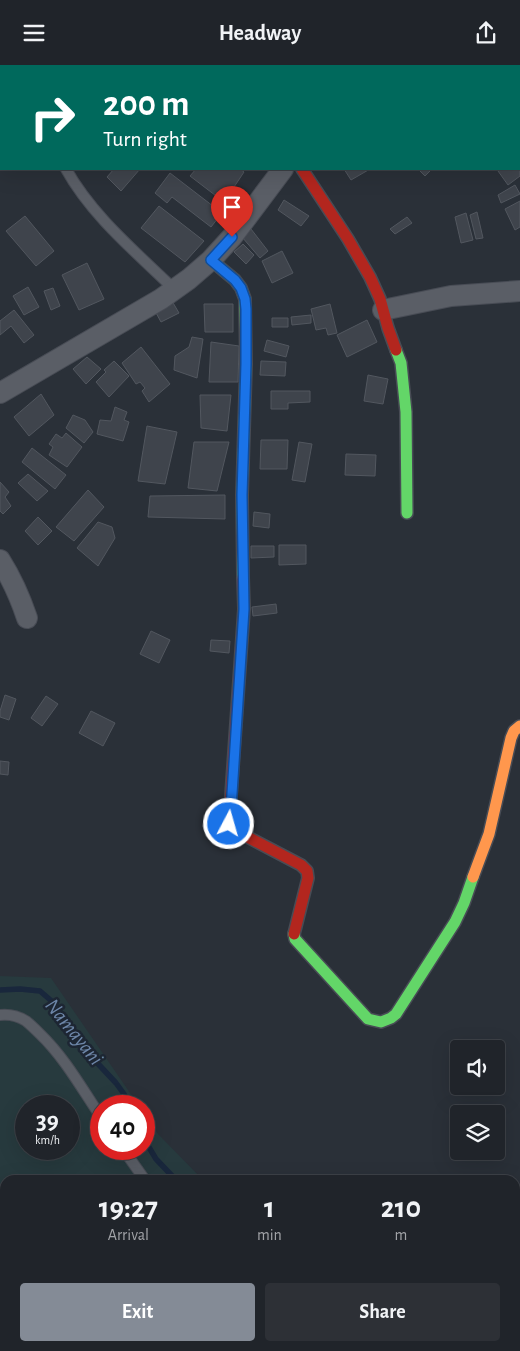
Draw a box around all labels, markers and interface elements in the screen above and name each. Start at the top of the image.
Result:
icon: menu [20,19,48,47]
icon: share [472,19,500,47]
text: Headway [219,22,301,44]
icon: right [20,85,85,150]
text: 200 m [103,87,190,122]
text: Turn right [103,128,187,150]
pin [211,186,253,237]
icon: arrive [218,193,246,221]
position arrow [202,797,254,849]
water label: Namayani [41,995,107,1069]
map controls [450,1040,505,1160]
button: sound [450,1040,505,1095]
speed limit sign: 40 [90,1095,155,1160]
button: layers [450,1105,505,1160]
text: 39 [36,1109,59,1134]
text: km/h [35,1134,60,1146]
text: 19:27 [99,1193,158,1223]
text: 1 [264,1193,275,1223]
text: 210 [381,1193,421,1223]
text: Arrival [108,1227,149,1243]
text: min [257,1227,282,1243]
text: m [395,1227,407,1243]
button: Exit [20,1283,255,1341]
button: Share [265,1283,500,1341]

